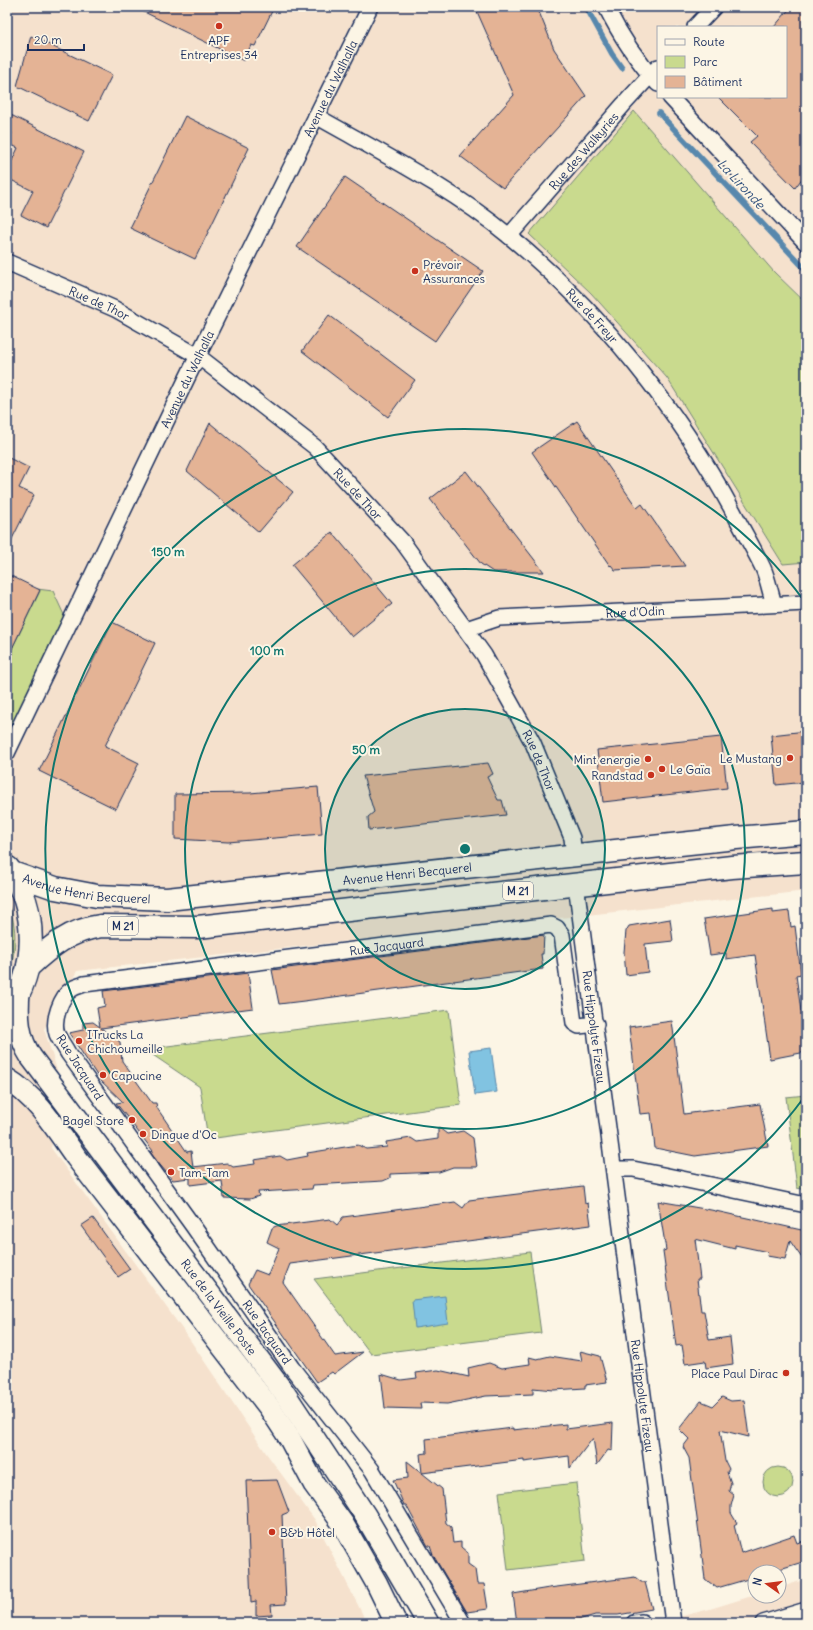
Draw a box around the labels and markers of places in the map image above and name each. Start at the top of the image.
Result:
marker: APF Entreprises 34 [214,21,224,31]
place label: APF Entreprises 34 [180,33,258,62]
place label: Prévoir Assurances [423,257,485,286]
marker: Prévoir Assurances [410,266,420,276]
place label: Le Mustang [720,751,782,766]
place label: Mint energie [573,752,640,767]
marker: Le Mustang [785,753,795,763]
marker: Mint energie [643,754,653,764]
place label: Le Gaïa [670,762,711,777]
marker: Le Gaïa [657,764,667,774]
place label: Randstad [591,768,643,783]
marker: Randstad [646,770,656,780]
centre of rings [458,842,472,856]
place label: ITrucks La Chichoumeille [87,1027,163,1056]
marker: ITrucks La Chichoumeille [74,1036,84,1046]
place label: Capucine [111,1068,162,1083]
marker: Capucine [98,1070,108,1080]
place label: Bagel Store [62,1113,124,1128]
marker: Bagel Store [127,1115,137,1125]
place label: Dingue d'Oc [151,1127,217,1142]
marker: Dingue d'Oc [138,1129,148,1139]
place label: Tam-Tam [179,1165,230,1180]
marker: Tam-Tam [166,1167,176,1177]
place label: Place Paul Dirac [691,1366,778,1381]
marker: Place Paul Dirac [781,1368,791,1378]
place label: B&b Hôtel [280,1525,335,1540]
marker: B&b Hôtel [267,1527,277,1537]

